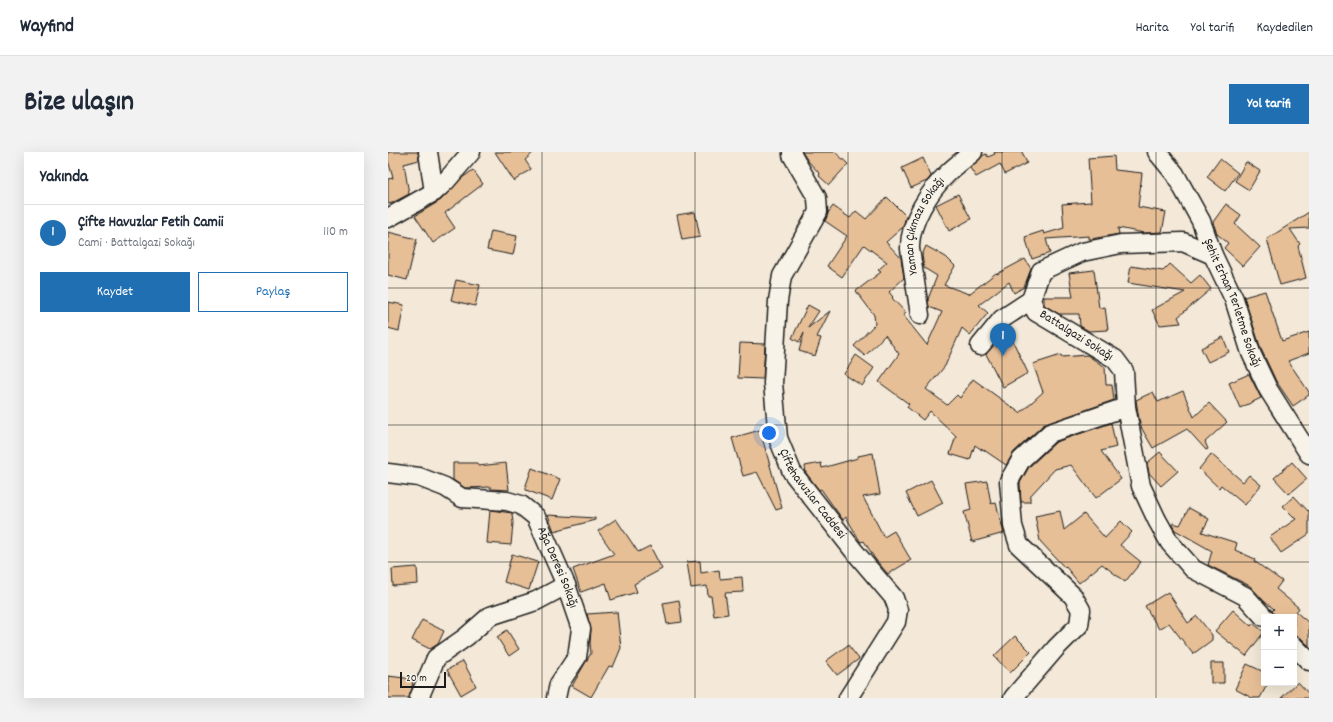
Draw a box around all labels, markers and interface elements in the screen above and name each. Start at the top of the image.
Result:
text: Wayfind [20,14,74,41]
text: Harita [1135,18,1169,38]
text: Yol tarifi [1191,18,1234,38]
text: Kaydedilen [1256,18,1313,38]
text: Bize ulaşın [24,84,134,124]
button: Yol tarifi [1229,84,1309,124]
text: Yakında [40,166,88,190]
street label: Yaman Çıkmazı Sokağı [900,173,949,276]
text: Çifte Havuzlar Fetih Camii [78,212,223,234]
text: 1 [52,223,54,242]
text: 110 m [323,223,348,242]
text: Cami · Battalgazi Sokağı [78,234,195,253]
street label: Şehit Erhan Terletme Sokağı [1198,236,1266,371]
button: Kaydet [40,272,190,312]
button: Paylaş [198,272,348,312]
street label: Battalgazi Sokağı [1035,306,1117,366]
pin: 1 [990,323,1016,356]
your location [759,423,779,443]
street label: Çiftehavuzlar Caddesi [774,446,851,544]
street label: Ağa Deresi Sokağı [532,524,583,611]
map controls [1261,614,1297,686]
button: + [1261,614,1297,650]
button: − [1261,650,1297,686]
scale bar [400,670,446,689]
text: 20 m [406,671,427,687]

